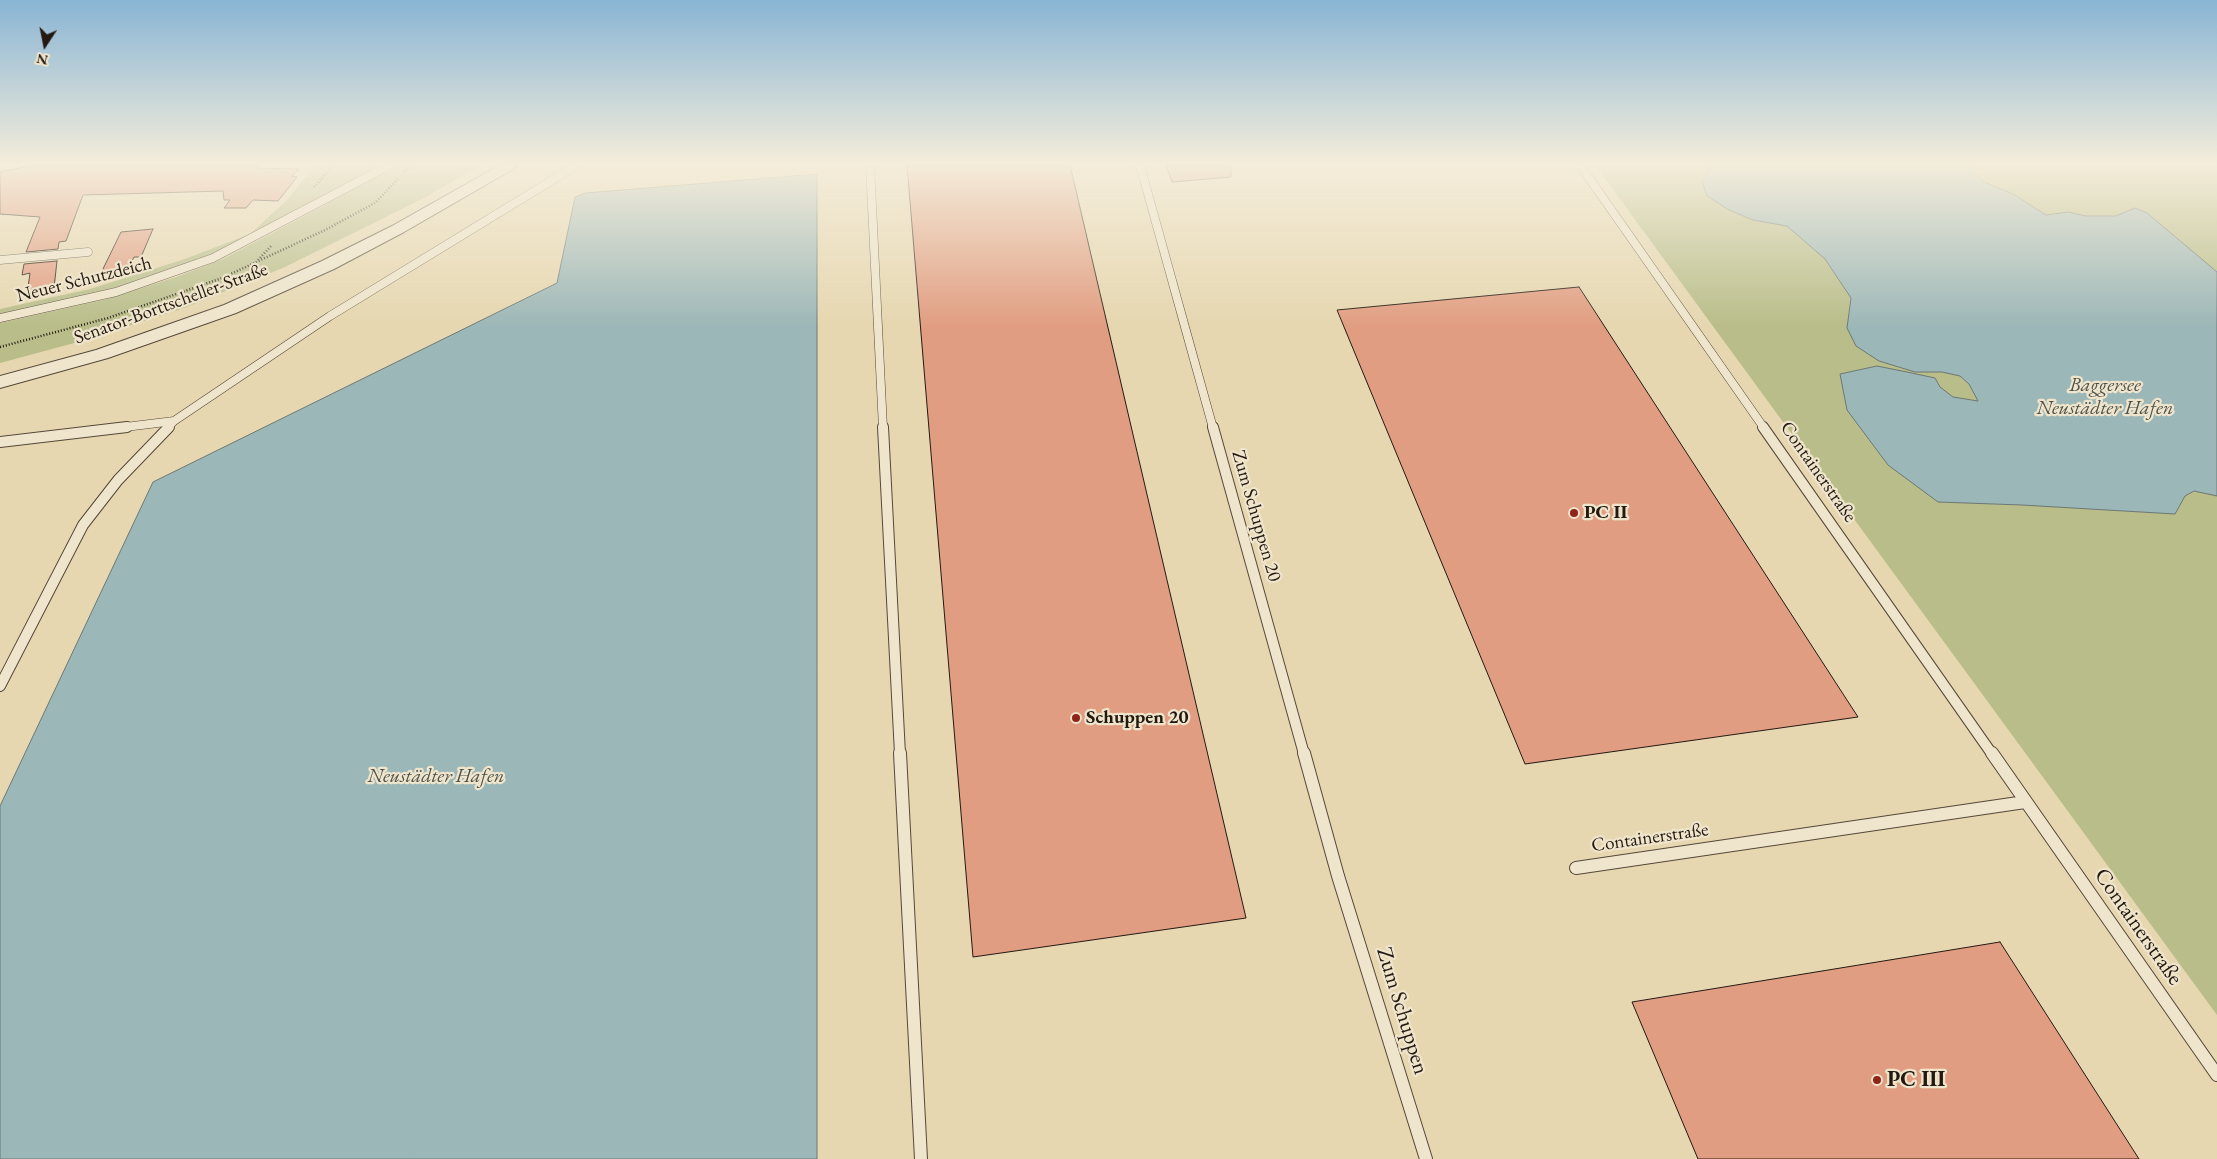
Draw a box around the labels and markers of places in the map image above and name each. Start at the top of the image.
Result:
place label: PC II [1584,502,1627,524]
marker: PC II [1568,507,1580,519]
place label: Schuppen 20 [1086,707,1189,729]
marker: Schuppen 20 [1070,712,1082,724]
place label: PC III [1887,1067,1945,1093]
marker: PC III [1871,1074,1883,1086]

